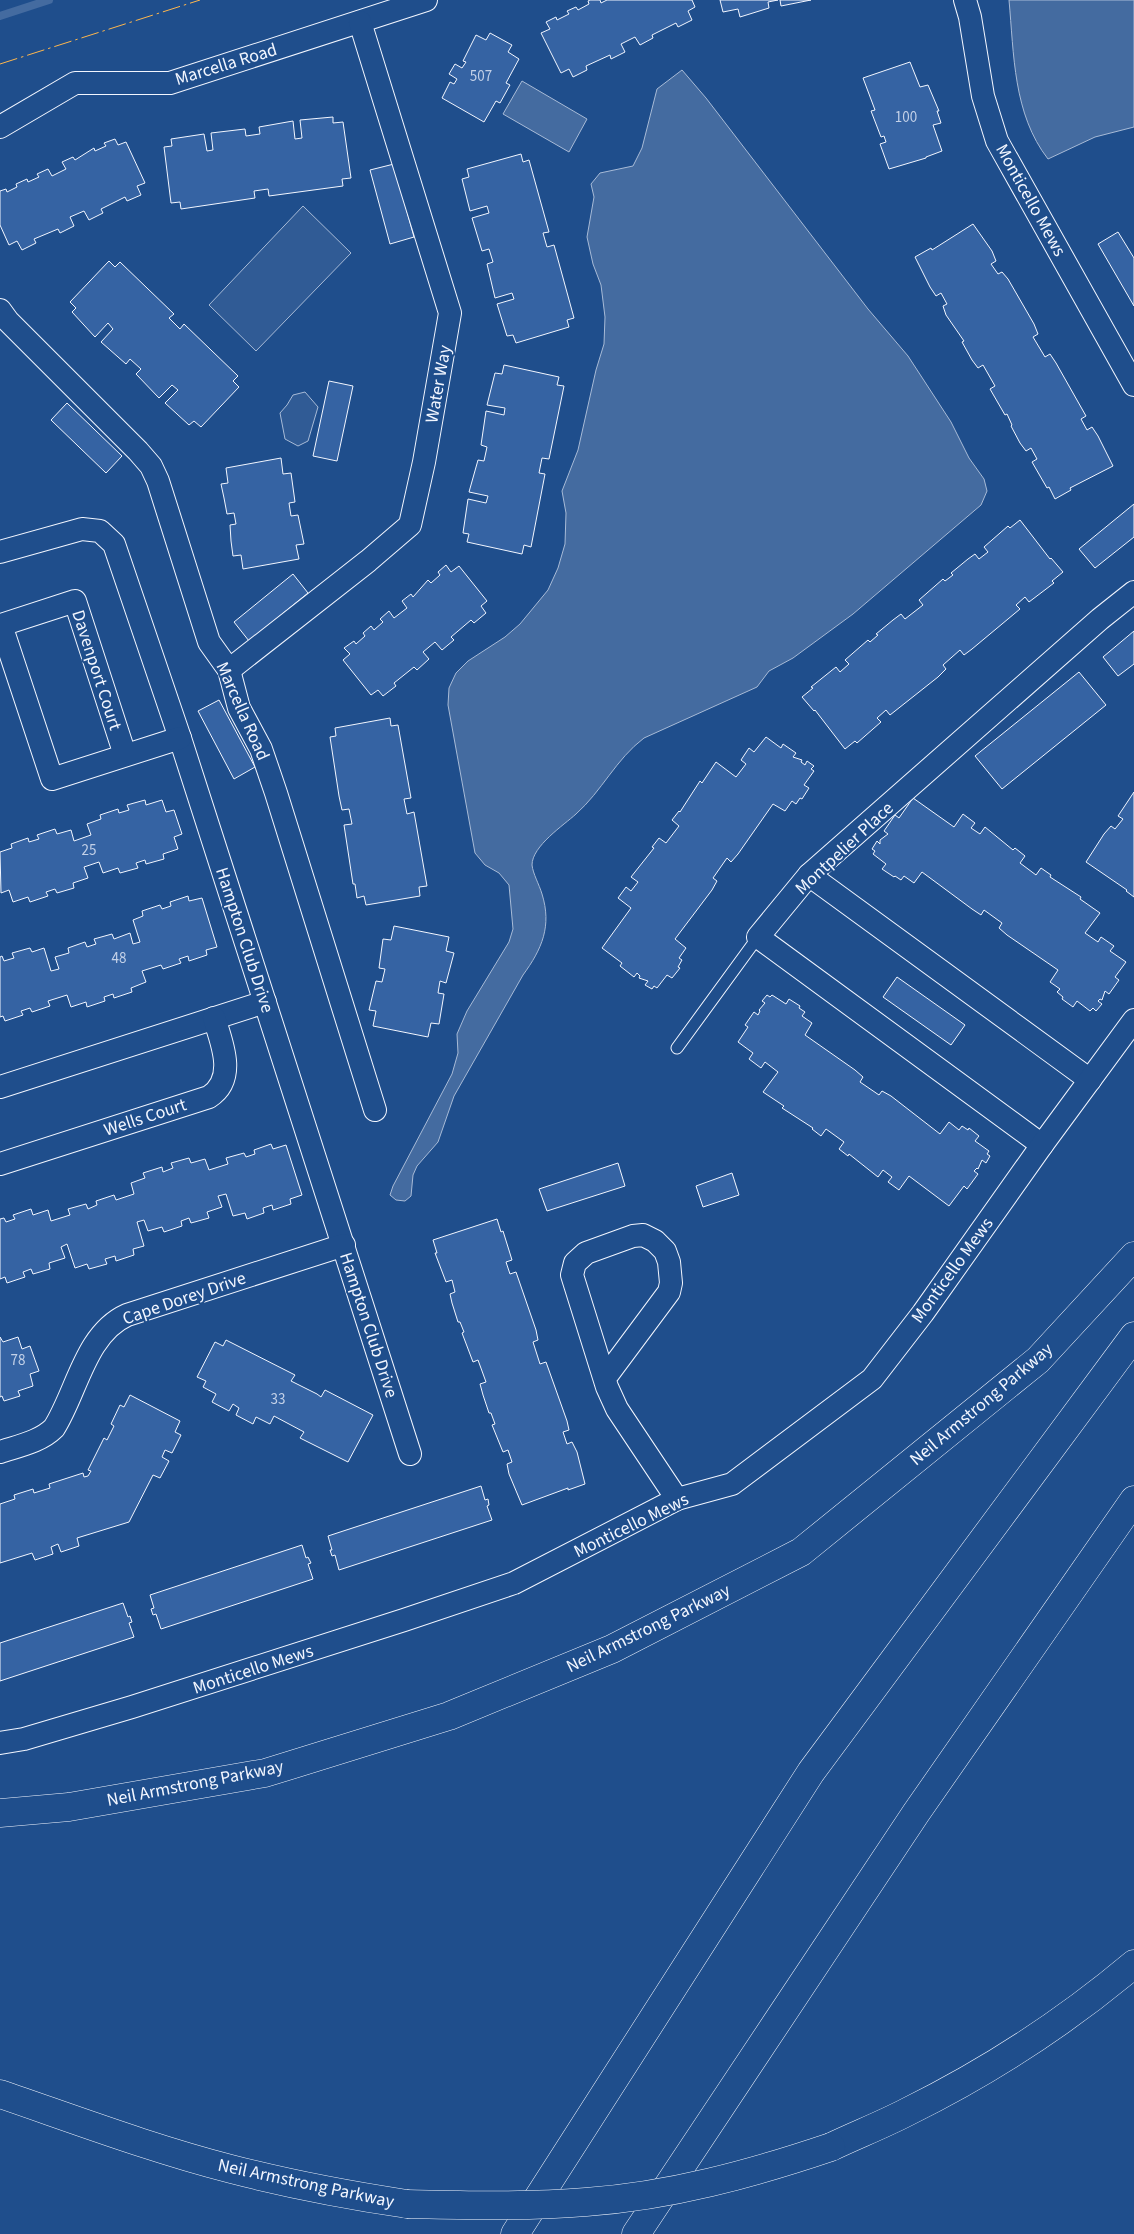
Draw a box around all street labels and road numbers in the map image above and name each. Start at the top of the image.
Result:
street label: Marcella Road [172,37,280,92]
street label: Monticello Mews [989,139,1072,261]
street label: Water Way [419,343,458,425]
street label: Davenport Court [65,607,128,734]
street label: Marcella Road [210,658,275,764]
street label: Montpelier Place [790,796,899,901]
street label: Hampton Club Drive [209,864,280,1016]
street label: Wells Court [101,1092,190,1143]
street label: Monticello Mews [906,1212,999,1328]
street label: Hampton Club Drive [333,1249,404,1401]
street label: Cape Dorey Drive [119,1266,249,1331]
street label: Neil Armstrong Parkway [904,1337,1059,1472]
street label: Monticello Mews [570,1487,693,1564]
street label: Neil Armstrong Parkway [562,1578,735,1679]
street label: Monticello Mews [190,1638,317,1701]
street label: Neil Armstrong Parkway [105,1754,286,1813]
street label: Neil Armstrong Parkway [215,2153,397,2215]

